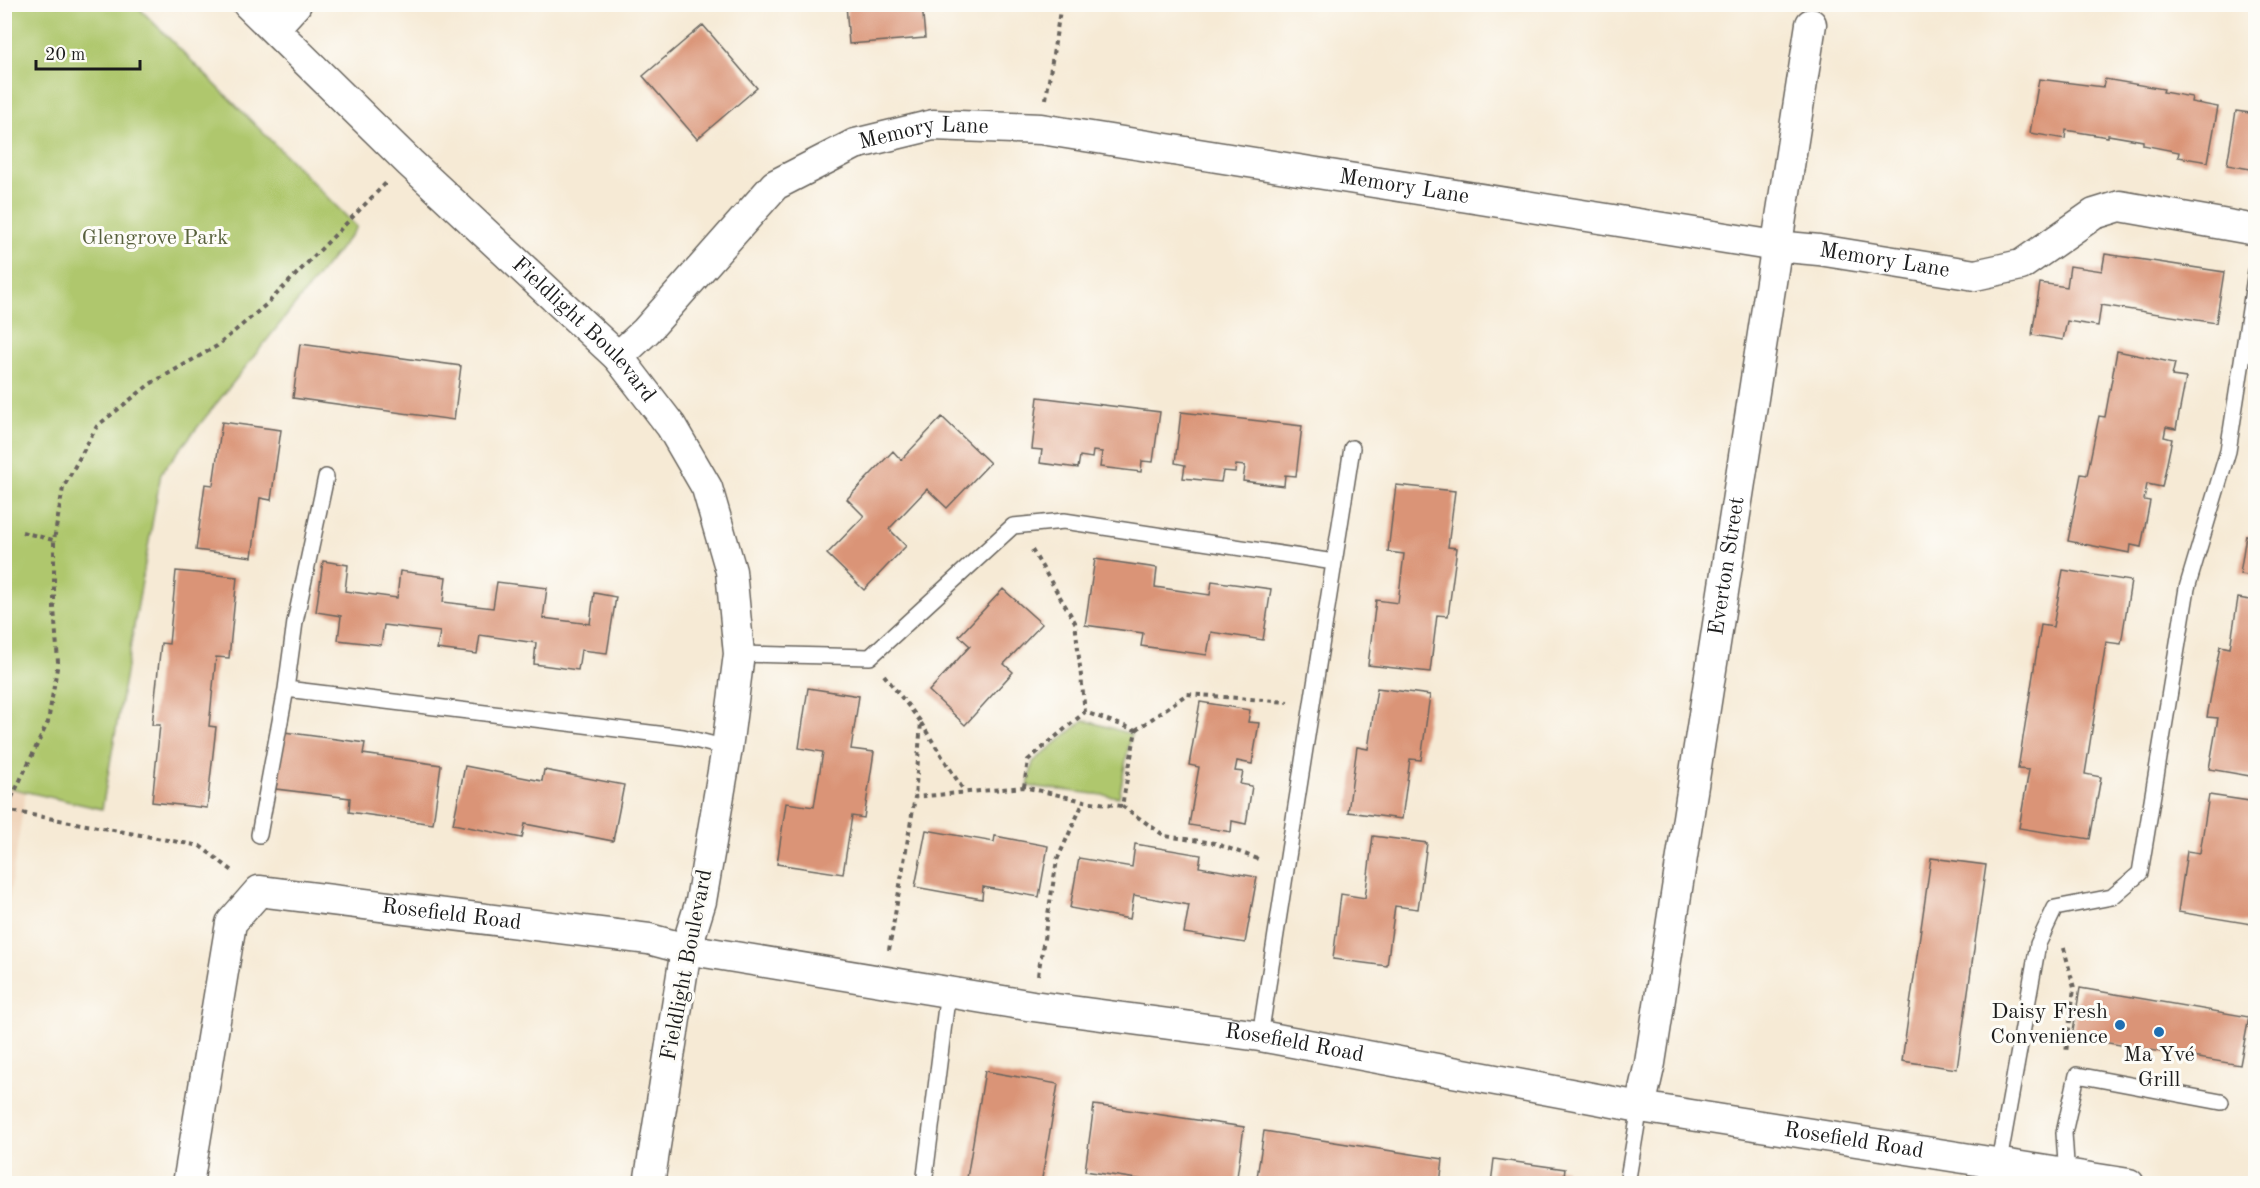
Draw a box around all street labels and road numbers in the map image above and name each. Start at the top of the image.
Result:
street label: Memory Lane [857,114,989,154]
street label: Memory Lane [1337,166,1471,208]
street label: Memory Lane [1818,239,1951,282]
street label: Fieldlight Boulevard [508,253,659,406]
street label: Everton Street [1705,495,1749,637]
street label: Fieldlight Boulevard [658,868,716,1062]
street label: Rosefield Road [380,895,523,934]
street label: Rosefield Road [1224,1020,1366,1066]
street label: Rosefield Road [1783,1119,1925,1162]

